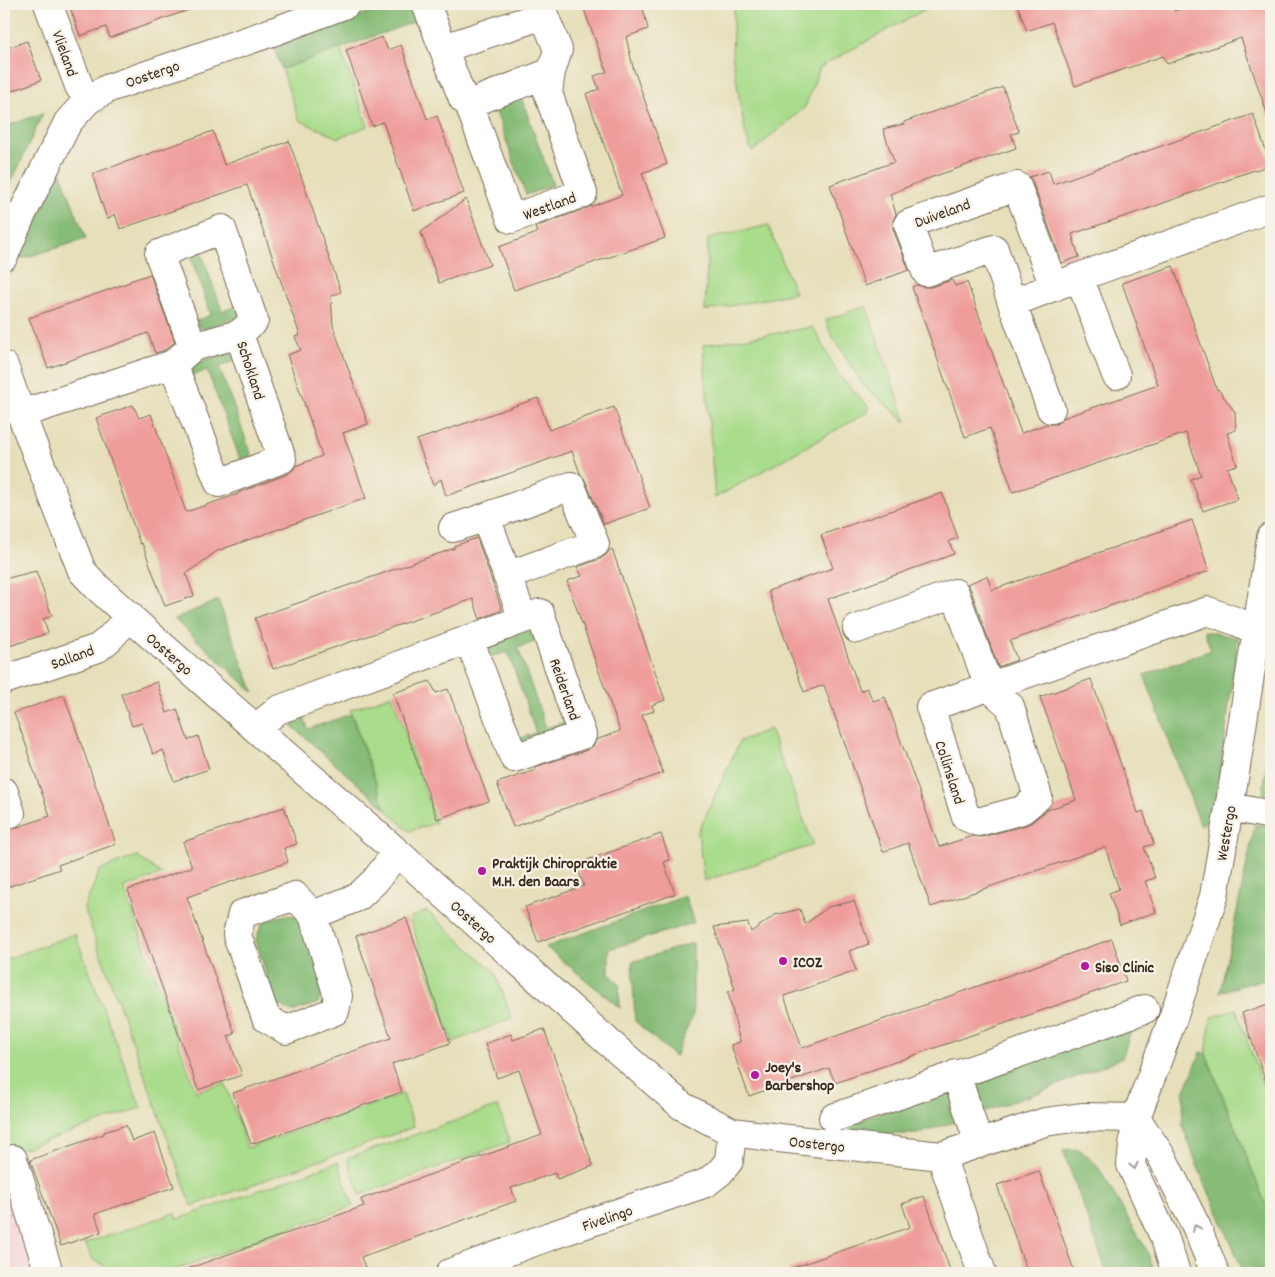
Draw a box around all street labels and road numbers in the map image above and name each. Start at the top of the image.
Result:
street label: Vlieland [45,28,83,80]
street label: Oostergo [123,55,183,95]
street label: Westland [520,187,580,228]
street label: Duiveland [912,194,974,235]
street label: Schokland [229,338,270,403]
street label: Oostergo [140,628,197,682]
street label: Salland [48,640,98,677]
street label: Reiderland [542,656,585,724]
street label: Collinsland [928,738,970,808]
street label: Westergo [1211,804,1244,863]
street label: Oostergo [444,896,501,950]
street label: Oostergo [788,1131,846,1160]
street label: Fivelingo [579,1200,636,1239]

